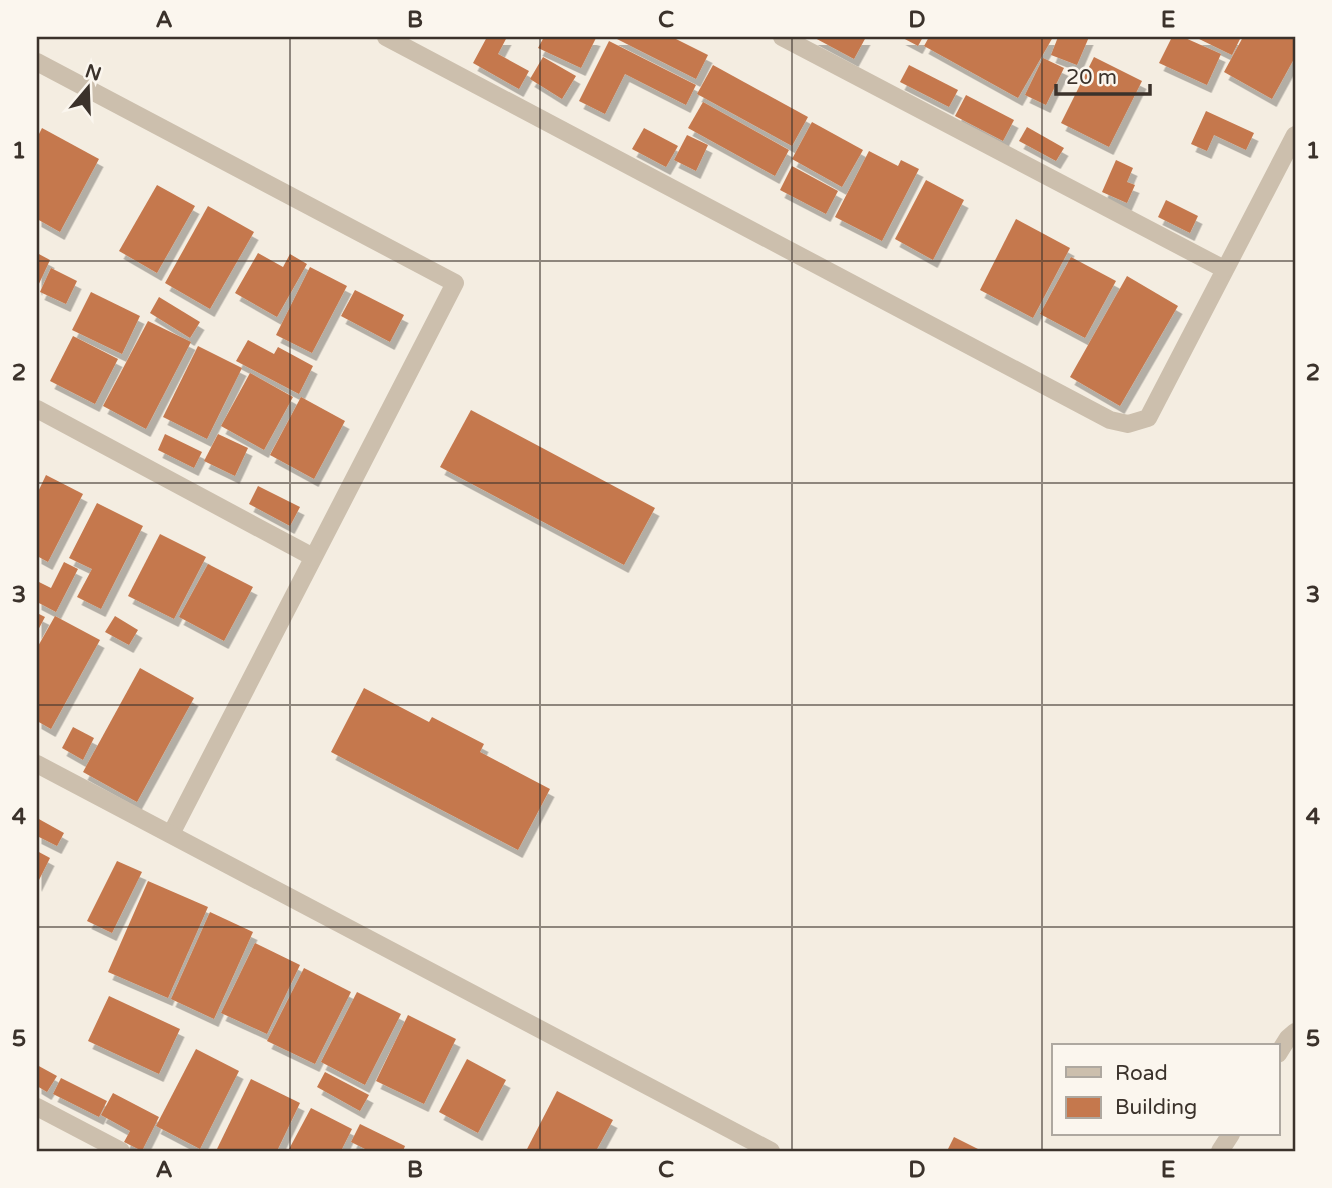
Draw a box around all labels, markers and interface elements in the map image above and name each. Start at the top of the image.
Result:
text: A [155,6,173,34]
text: B [407,6,423,34]
text: C [658,6,674,34]
text: D [908,6,926,34]
text: E [1161,6,1175,34]
north arrow [52,52,122,122]
scale bar [1056,52,1150,96]
text: N [82,60,104,86]
text: 20 m [1066,65,1117,90]
text: 1 [12,137,26,165]
text: 1 [1306,137,1320,165]
text: 2 [12,359,26,387]
text: 2 [1306,359,1320,387]
text: 3 [12,581,26,609]
text: 3 [1306,581,1320,609]
text: 4 [12,803,27,831]
text: 4 [1306,803,1321,831]
text: 5 [12,1025,26,1053]
text: 5 [1306,1025,1320,1053]
legend [1052,1044,1280,1136]
text: Road [1115,1061,1168,1086]
text: Building [1115,1095,1197,1120]
text: A [155,1156,173,1184]
text: B [407,1156,423,1184]
text: C [658,1156,674,1184]
text: D [908,1156,926,1184]
text: E [1161,1156,1175,1184]

